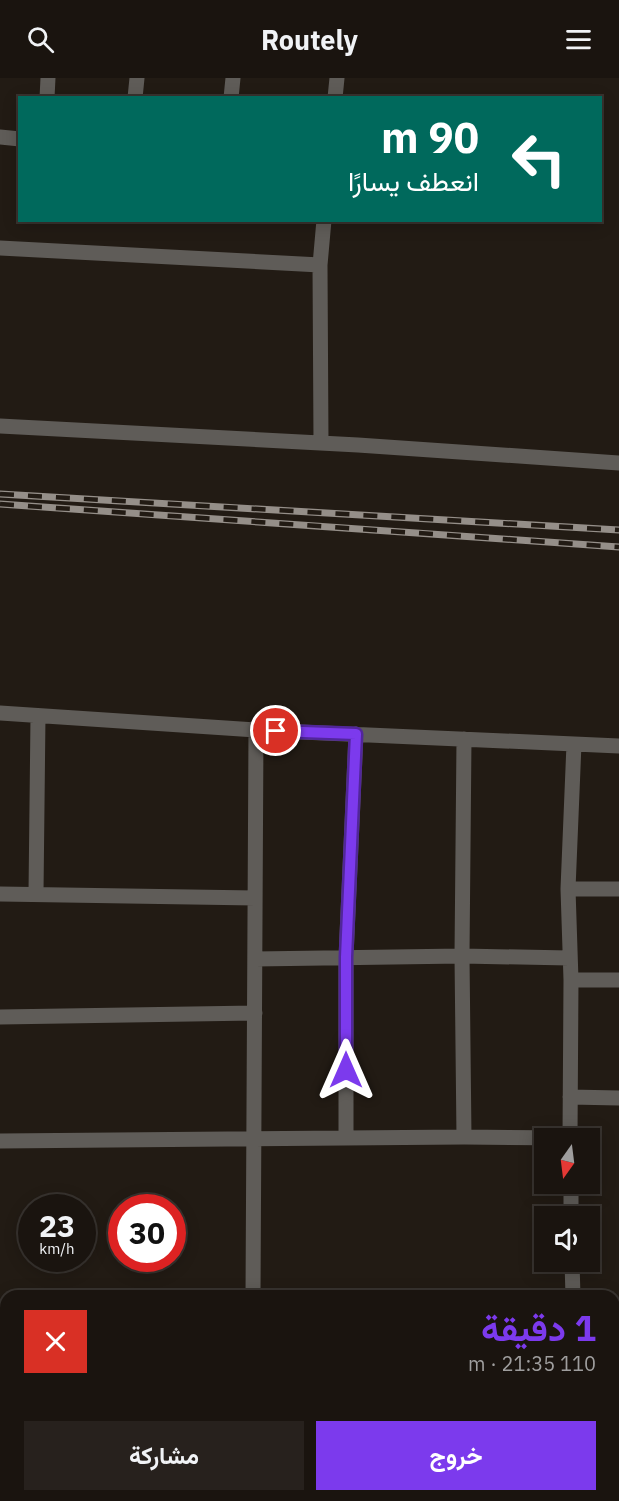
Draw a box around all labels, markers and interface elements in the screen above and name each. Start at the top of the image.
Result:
text: Routely [261,22,358,57]
icon: search [24,23,57,56]
icon: menu [562,23,595,56]
text: 90 m [381,110,479,165]
icon: left [500,120,578,198]
text: انعطف يسارًا [348,163,479,198]
pin [250,705,301,756]
icon: arrive [259,714,292,747]
position arrow [314,1038,378,1102]
north arrow [534,1128,600,1194]
map controls [534,1128,600,1272]
speed limit sign: 30 [108,1194,186,1272]
text: 23 [39,1206,75,1245]
button: sound [534,1206,600,1272]
text: km/h [39,1239,75,1258]
text: 1 دقيقة [481,1304,596,1351]
button: close [24,1310,87,1373]
text: 110 m · 21:35 [468,1350,596,1377]
button: مشاركة [24,1421,304,1490]
button: خروج [316,1421,596,1490]

